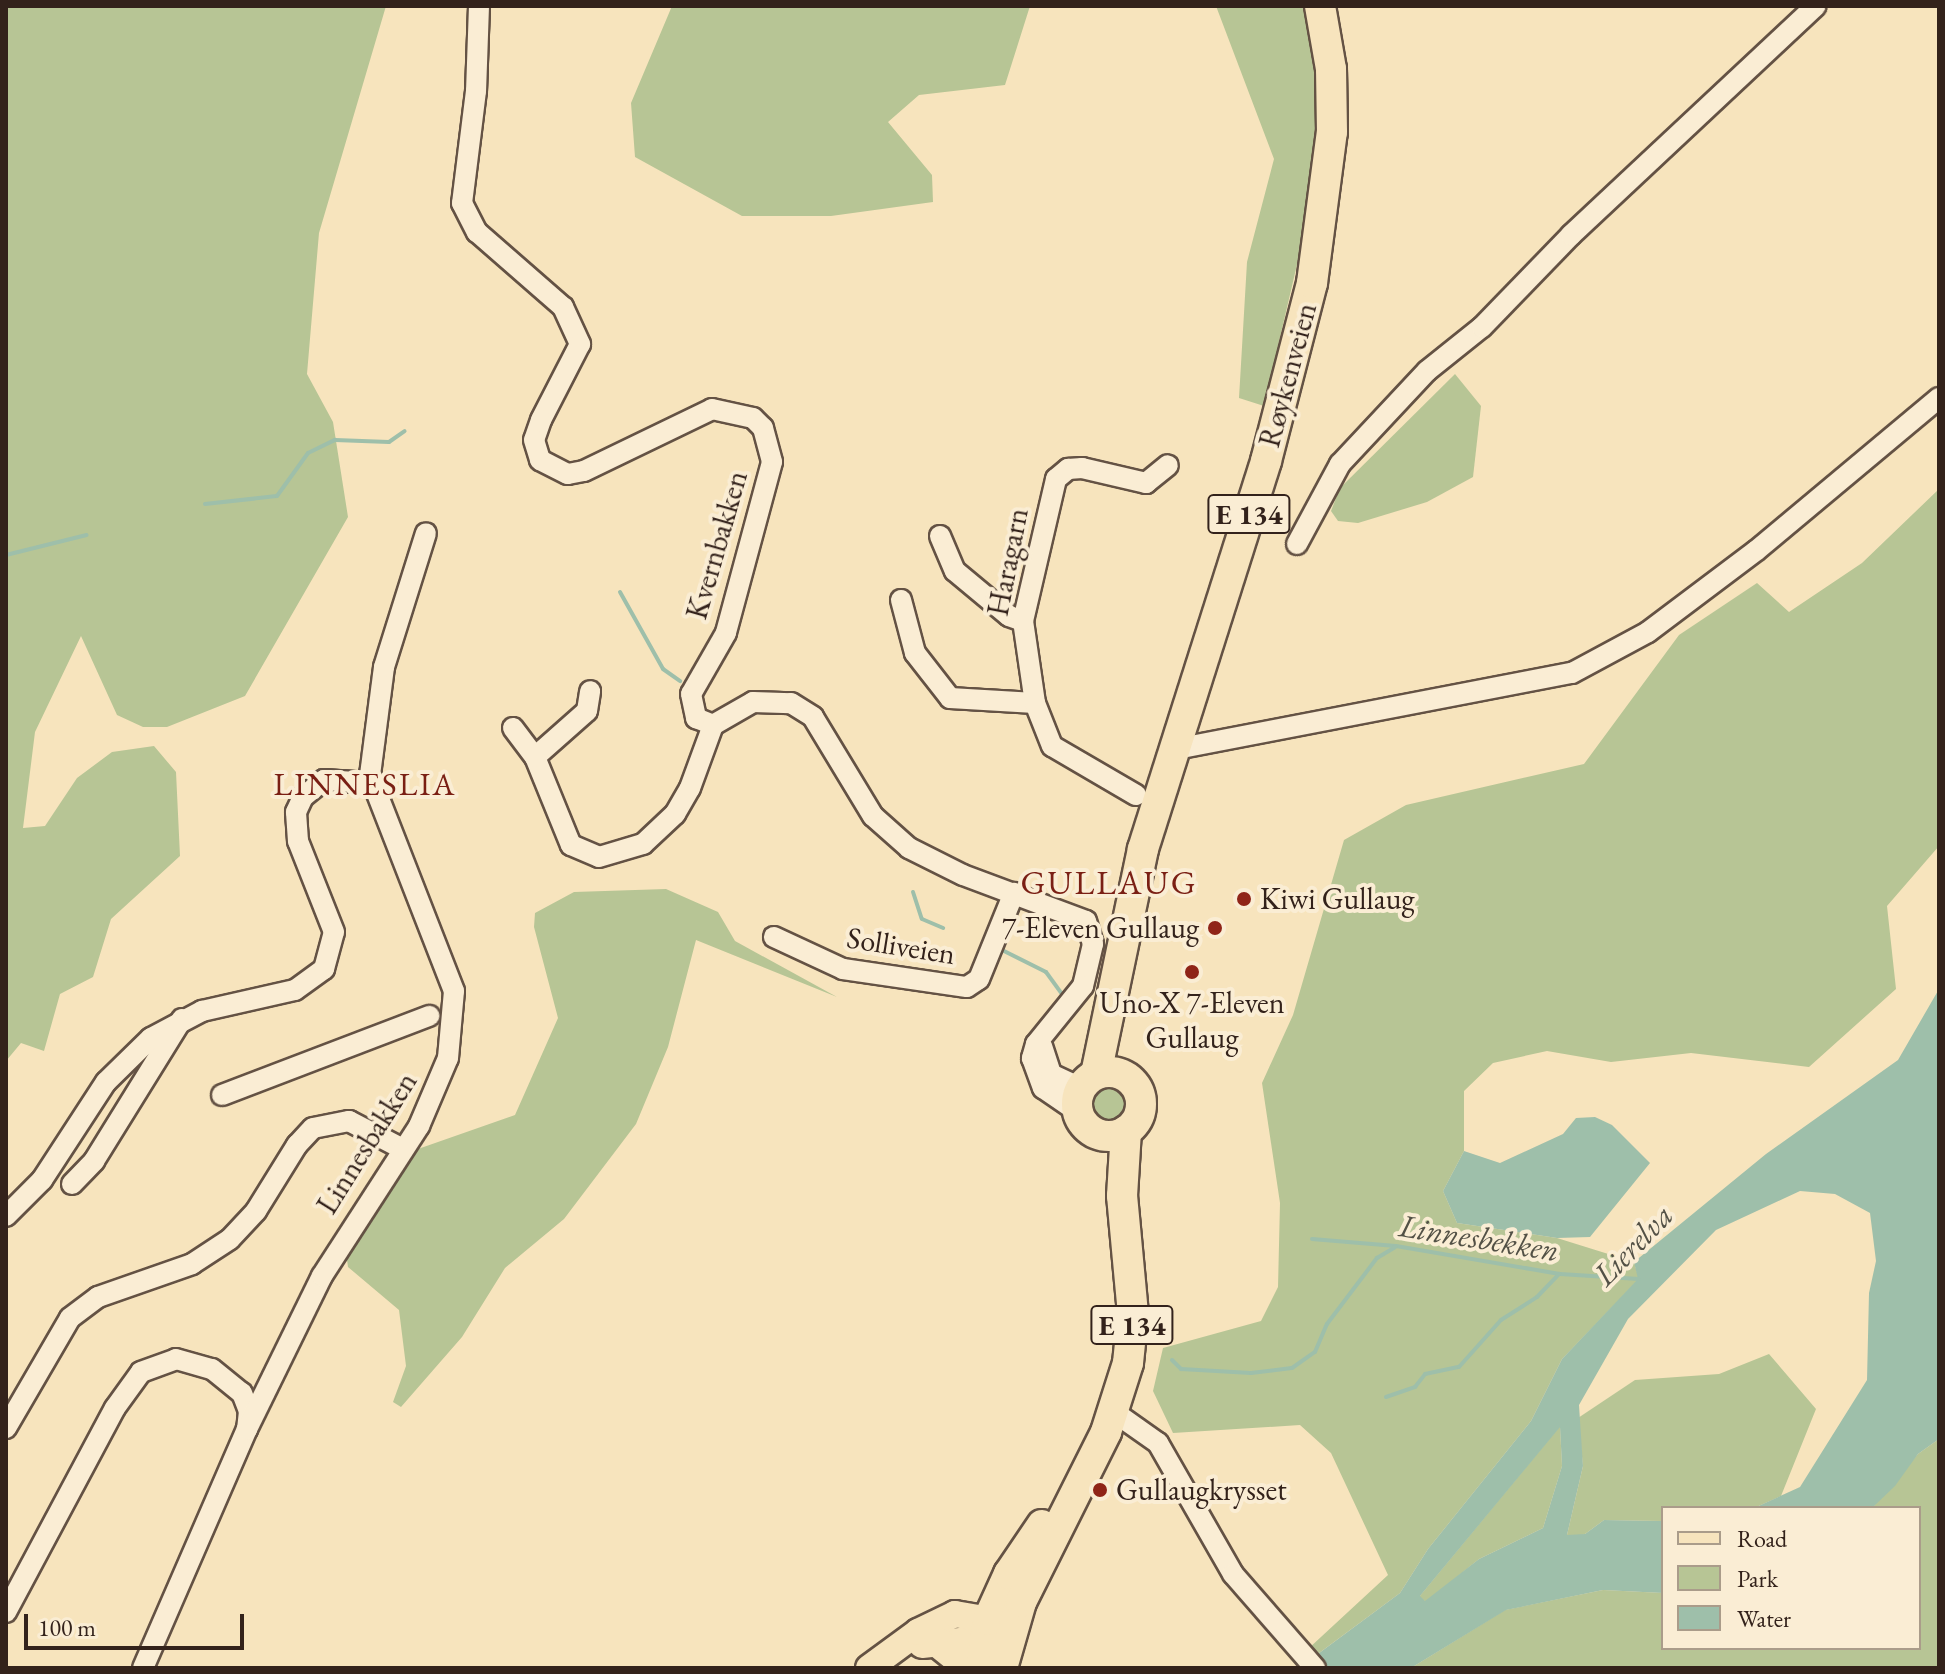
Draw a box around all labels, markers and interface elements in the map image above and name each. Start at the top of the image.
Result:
street label: Røykenveien [1251,299,1325,451]
street label: Kvernbakken [679,467,755,623]
road number: E 134 [1207,490,1291,538]
street label: Haragarn [980,505,1036,619]
district label: LINNESLIA [274,765,456,803]
district label: GULLAUG [1021,863,1197,903]
place label: Kiwi Gullaug [1260,881,1415,917]
marker: Kiwi Gullaug [1235,890,1253,908]
place label: 7-Eleven Gullaug [1002,910,1199,946]
marker: 7-Eleven Gullaug [1206,919,1224,937]
street label: Solliveien [844,920,958,972]
marker: Uno-X 7-Eleven Gullaug [1183,963,1201,981]
place label: Uno-X 7-Eleven Gullaug [1099,985,1285,1056]
street label: Linnesbakken [309,1065,425,1221]
water label: Lierelva [1585,1196,1681,1294]
water label: Linnesbekken [1396,1206,1562,1270]
road number: E 134 [1090,1301,1174,1349]
place label: Gullaugkrysset [1116,1472,1287,1508]
marker: Gullaugkrysset [1091,1481,1109,1499]
legend [1661,1506,1921,1650]
text: Road [1737,1523,1787,1554]
text: Park [1737,1563,1778,1594]
scale bar [28,1598,248,1648]
text: Water [1737,1603,1791,1634]
text: 100 m [38,1612,96,1643]

